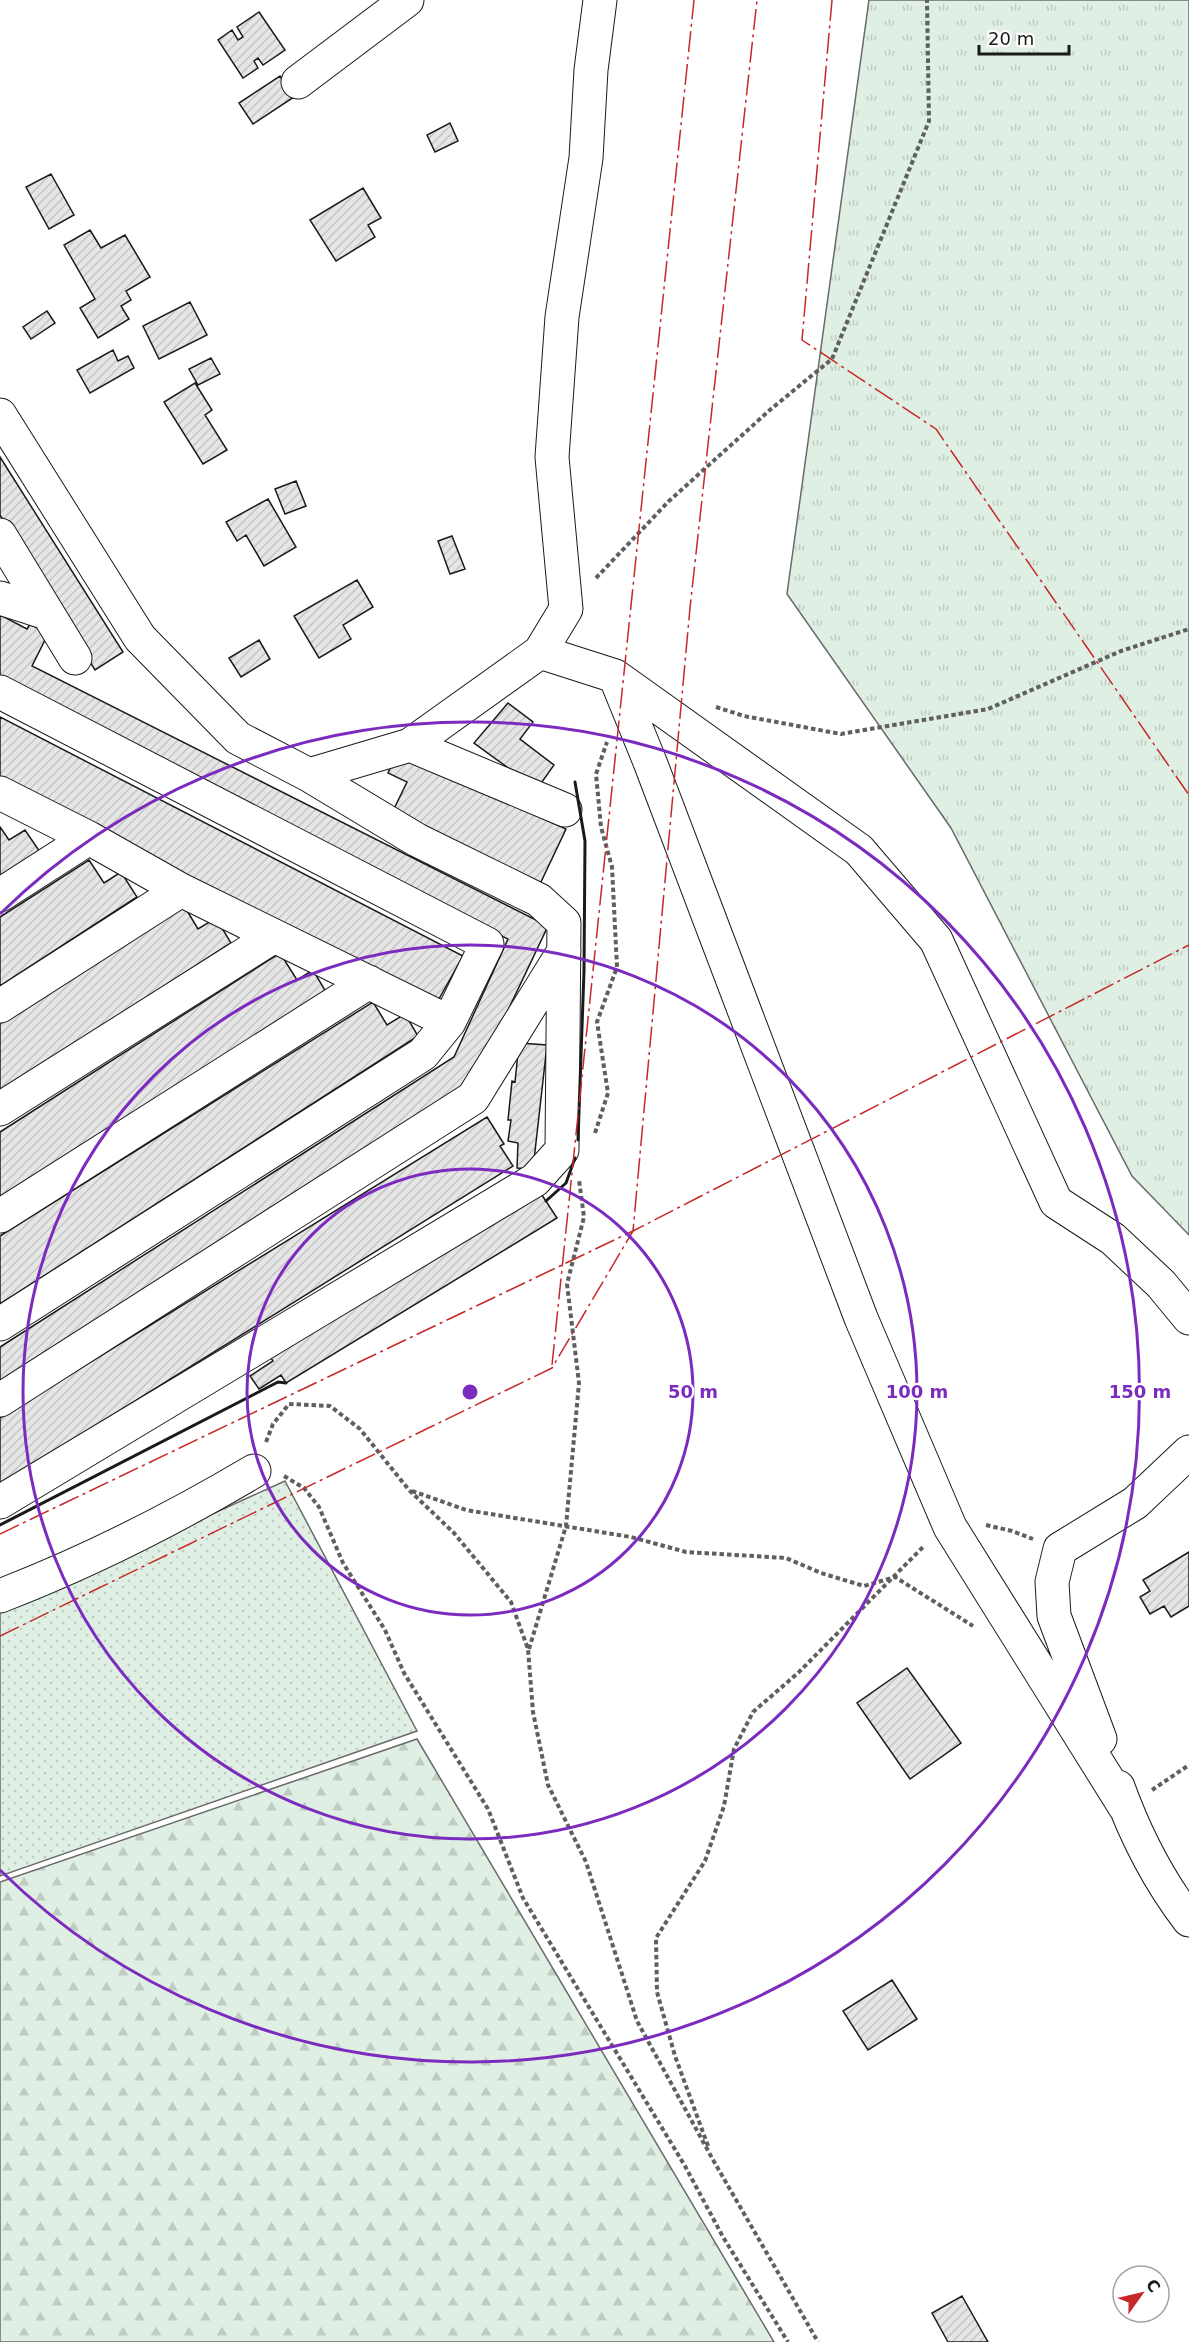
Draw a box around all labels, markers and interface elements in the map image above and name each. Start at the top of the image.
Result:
scale bar [979,18,1069,56]
text: 20 m [988,28,1034,49]
text: 50 m [668,1381,718,1402]
text: 100 m [886,1381,948,1402]
text: 150 m [1109,1381,1171,1402]
centre of rings [460,1382,480,1402]
north arrow [1111,2264,1171,2324]
text: С [1142,2276,1164,2296]

